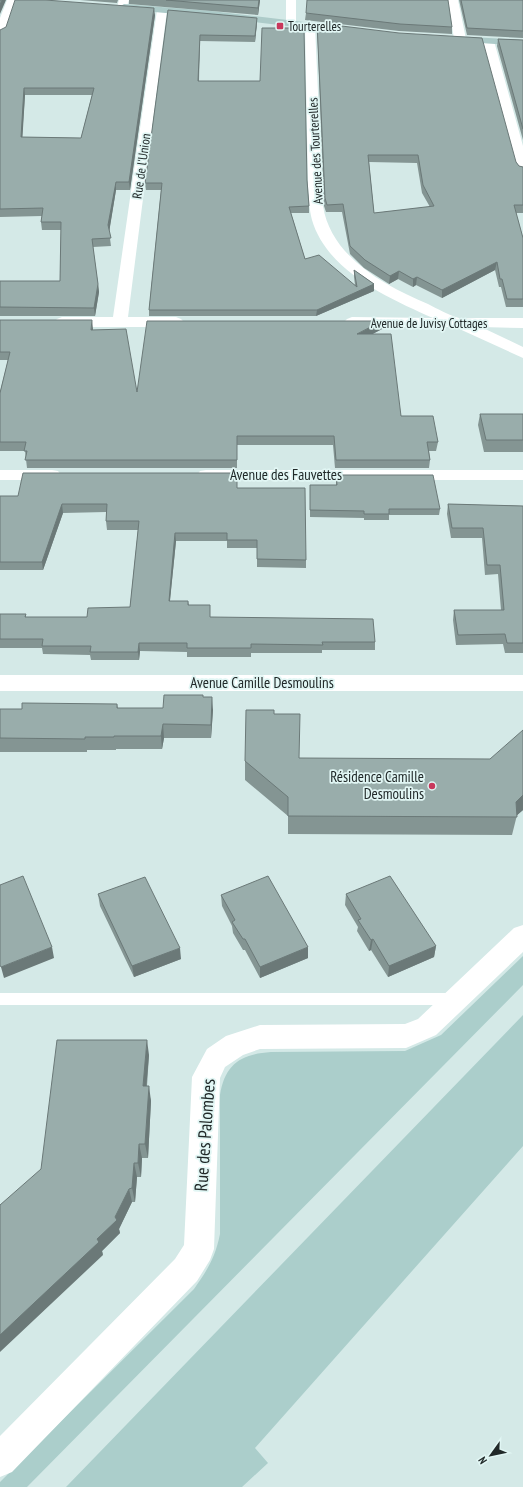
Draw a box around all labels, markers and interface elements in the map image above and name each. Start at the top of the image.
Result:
place label: Tourterelles [288,18,341,35]
marker: Tourterelles [275,21,285,31]
street label: Avenue des Tourterelles [304,97,327,205]
street label: Rue de l'Union [129,132,155,200]
street label: Avenue de Juvisy Cottages [371,315,487,332]
street label: Avenue des Fauvettes [230,465,342,484]
street label: Avenue Camille Desmoulins [190,673,334,692]
place label: Résidence Camille Desmoulins [330,767,424,803]
marker: Résidence Camille Desmoulins [427,781,437,791]
street label: Rue des Palombes [189,1078,220,1192]
north arrow [471,1435,511,1475]
text: N [475,1454,490,1467]

